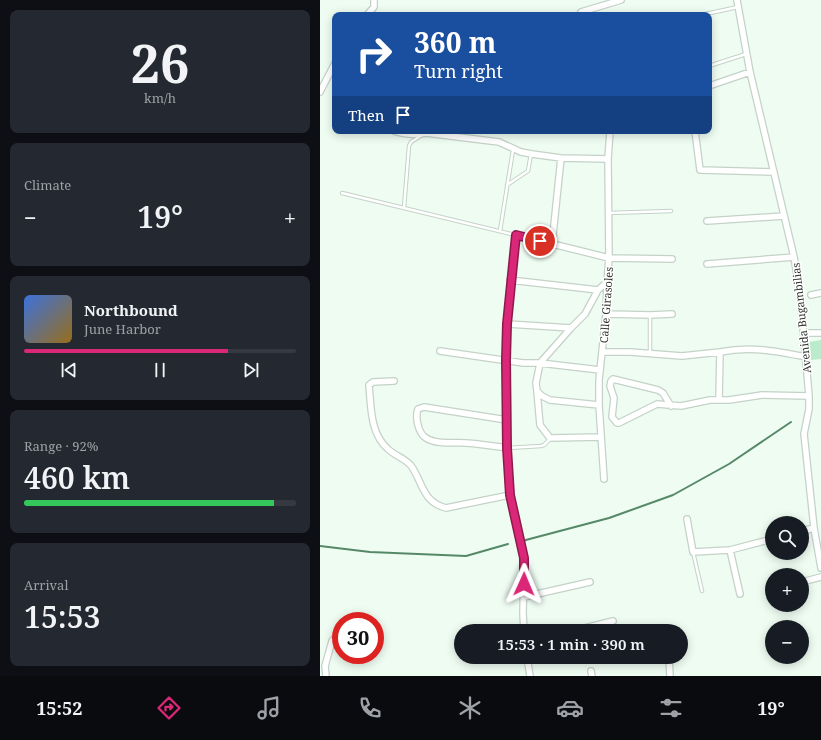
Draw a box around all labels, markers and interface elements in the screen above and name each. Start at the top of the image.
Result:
text: 360 m [414,23,496,61]
text: 26 [131,27,189,98]
icon: right [348,28,400,80]
text: Turn right [414,59,503,83]
text: km/h [144,89,176,107]
icon: arrive [392,104,414,126]
text: Then [348,105,384,125]
text: Climate [24,176,71,194]
text: 19° [137,196,183,237]
text: − [24,202,37,232]
text: + [284,202,296,232]
pin [523,224,557,258]
icon: arrive [529,230,551,252]
street label: Avenida Bugambilias [788,262,814,374]
street label: Calle Girasoles [596,266,616,344]
text: Northbound [84,300,178,320]
text: June Harbor [84,320,161,338]
icon: previous [58,359,80,381]
icon: pause [149,359,171,381]
icon: next [240,359,262,381]
text: Range · 92% [24,437,98,455]
text: 460 km [24,457,130,498]
map controls [765,516,809,664]
button: search [765,516,809,560]
position arrow [503,563,545,605]
button: + [765,568,809,612]
text: Arrival [24,576,68,594]
text: 15:53 [24,596,100,637]
speed limit sign: 30 [332,612,384,664]
button: − [765,620,809,664]
text: 15:53 · 1 min · 390 m [497,634,645,654]
icon: directions [155,694,183,722]
icon: music [255,694,283,722]
icon: phone [356,694,384,722]
icon: climate [456,694,484,722]
icon: car [556,694,584,722]
icon: filters [657,694,685,722]
text: 15:52 [36,696,82,720]
text: 19° [757,696,785,720]

